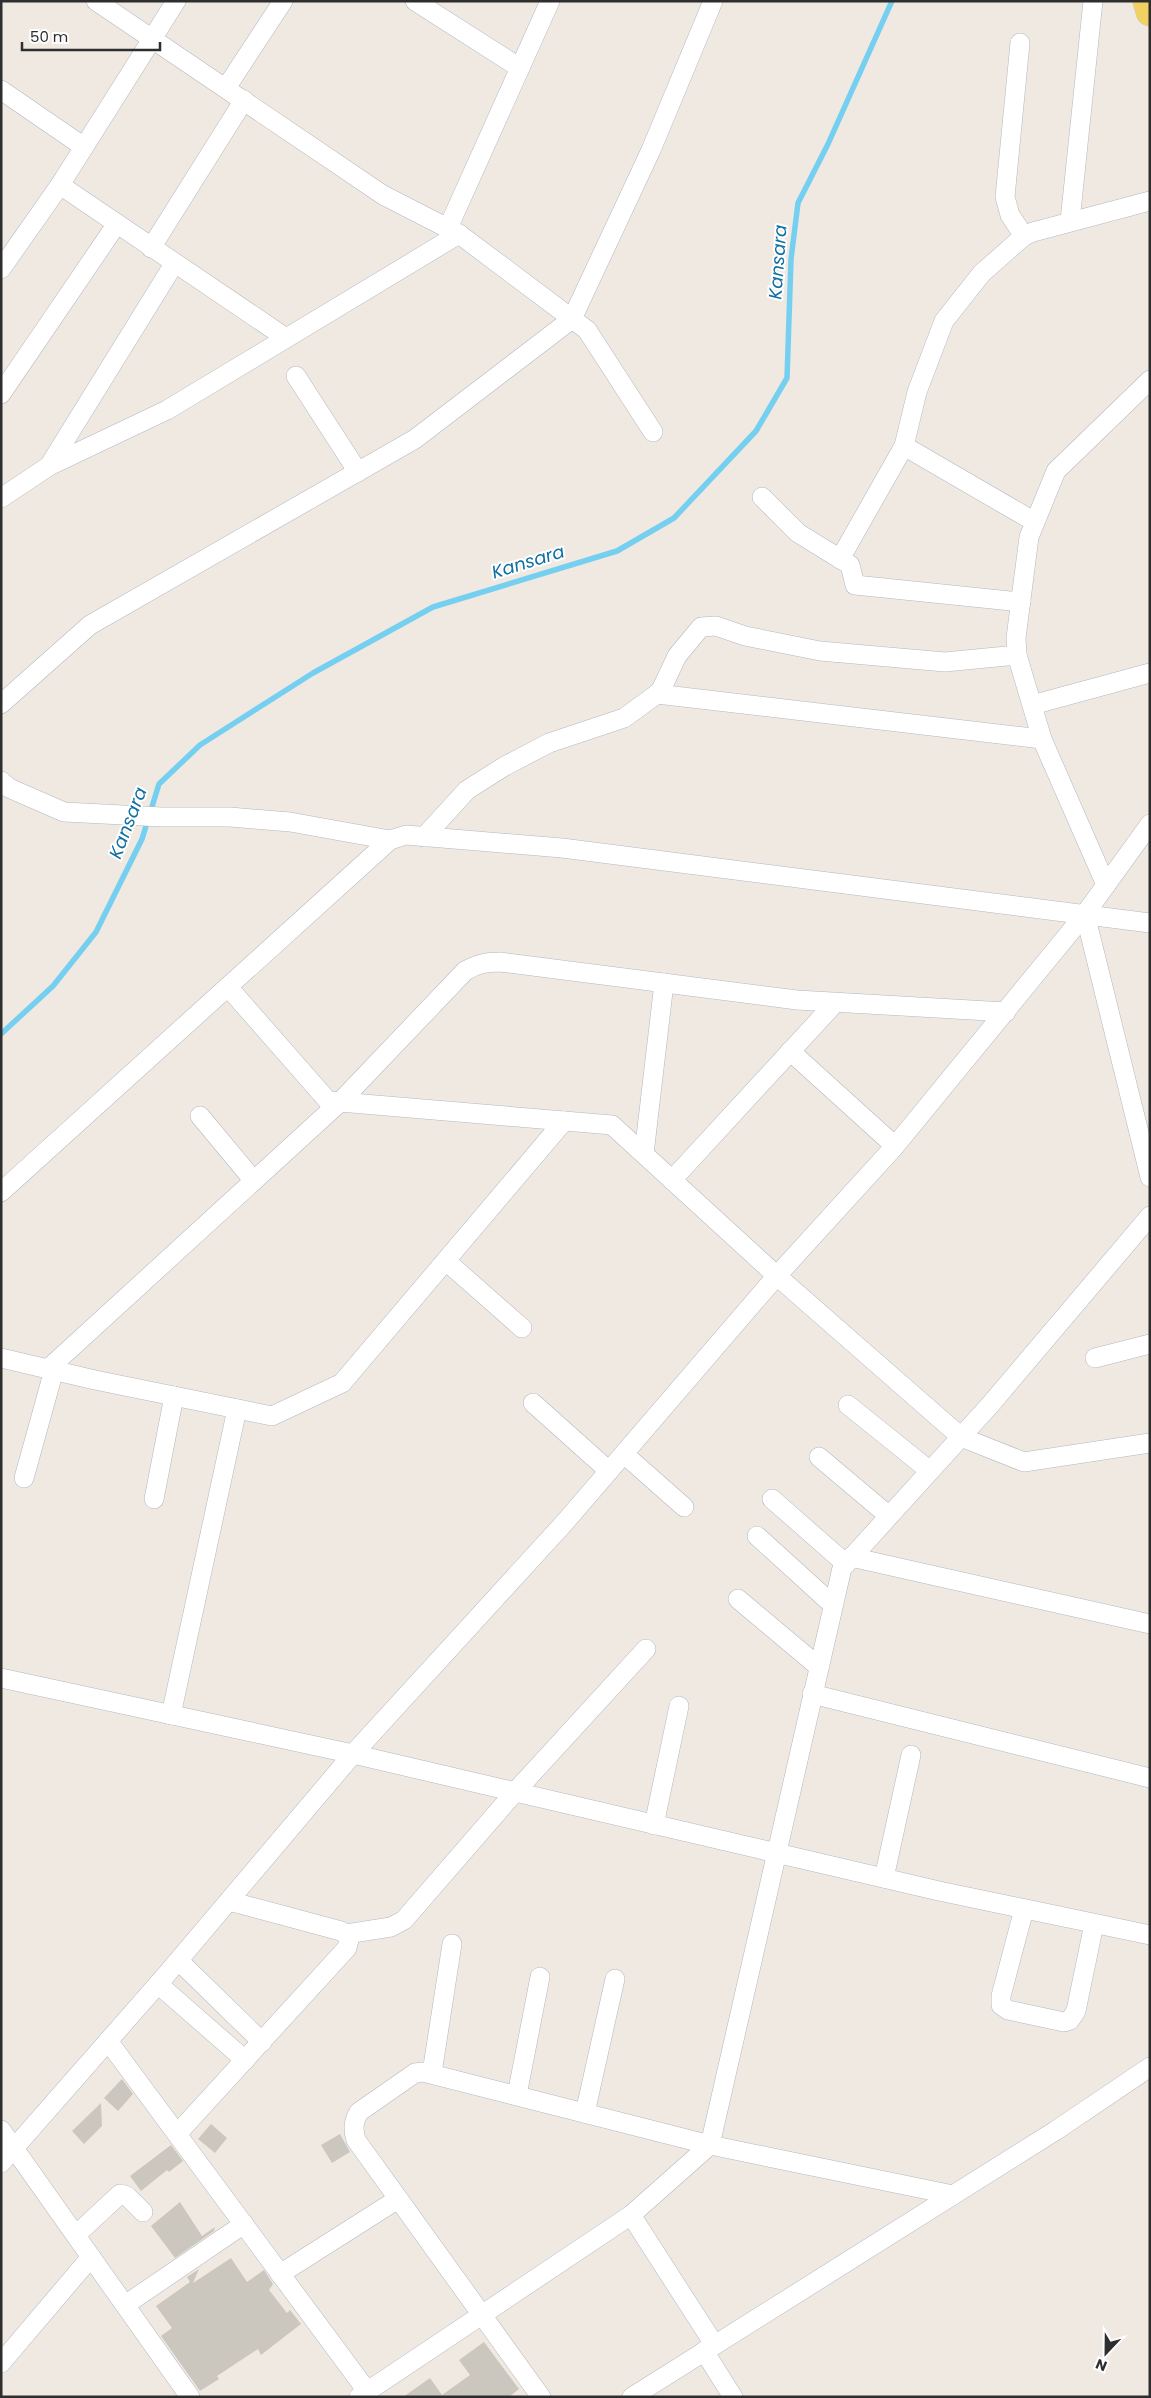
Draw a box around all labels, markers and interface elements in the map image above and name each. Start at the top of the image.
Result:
scale bar [22,20,160,52]
text: 50 m [30,26,68,47]
water label: Kansara [762,224,793,300]
water label: Kansara [488,539,567,584]
water label: Kansara [102,783,153,862]
north arrow [1081,2328,1131,2378]
text: N [1093,2354,1110,2376]

